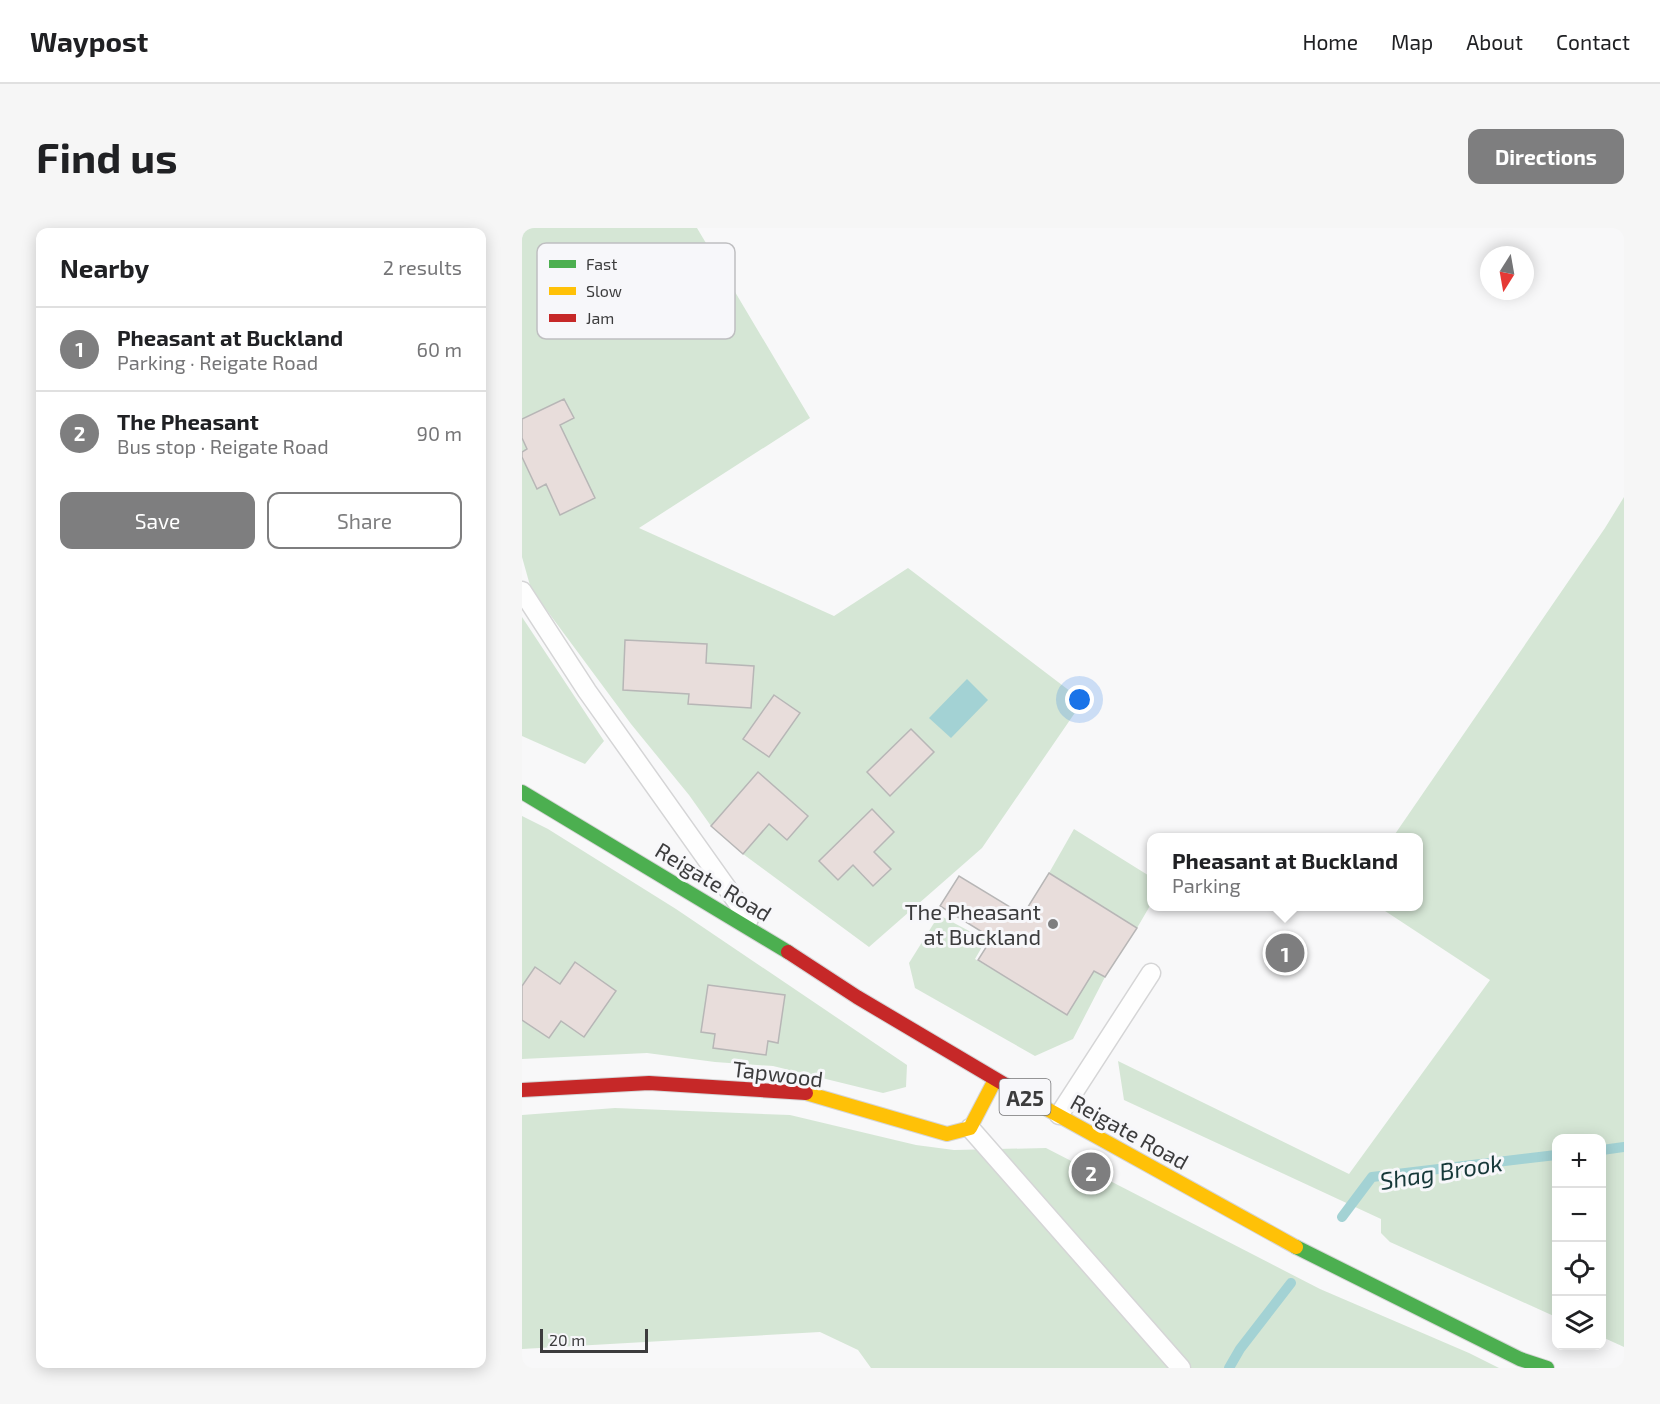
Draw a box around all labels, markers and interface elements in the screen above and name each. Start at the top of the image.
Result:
text: Waypost [30,24,148,58]
text: Home [1302,29,1358,54]
text: Map [1391,29,1433,54]
text: About [1466,29,1523,54]
text: Contact [1556,29,1630,54]
button: Directions [1468,129,1624,184]
text: Find us [36,131,178,181]
legend [537,243,735,339]
north arrow [1480,246,1534,300]
text: Nearby [60,252,149,283]
text: Fast [586,254,617,273]
text: 2 results [383,255,462,279]
text: Slow [586,281,622,300]
text: Jam [586,308,614,327]
text: Pheasant at Buckland [117,324,343,350]
text: 1 [75,337,84,361]
text: 60 m [417,337,462,361]
text: Parking · Reigate Road [117,350,318,374]
text: The Pheasant [117,408,259,434]
text: 2 [74,421,85,445]
text: 90 m [417,421,462,445]
text: Bus stop · Reigate Road [117,434,329,458]
button: Save [60,492,255,549]
button: Share [267,492,462,549]
your location [1065,685,1094,714]
popup [1147,833,1423,911]
street label: Reigate Road [651,836,777,926]
text: Pheasant at Buckland [1172,847,1398,873]
text: Parking [1172,873,1241,897]
place label: The Pheasant at Buckland [905,898,1041,949]
marker: The Pheasant at Buckland [1046,917,1060,931]
pin: 1 [1266,930,1305,976]
street label: Tapwood [731,1055,825,1091]
road number: A25 [1000,1079,1050,1115]
street label: Reigate Road [1067,1088,1193,1174]
map controls [1552,1134,1606,1350]
button: + [1552,1134,1606,1188]
water label: Shag Brook [1378,1147,1504,1195]
pin: 2 [1072,1150,1110,1194]
button: − [1552,1188,1606,1242]
button: locate [1552,1242,1606,1296]
button: layers [1552,1296,1606,1350]
scale bar [540,1326,648,1354]
text: 20 m [549,1330,585,1349]

